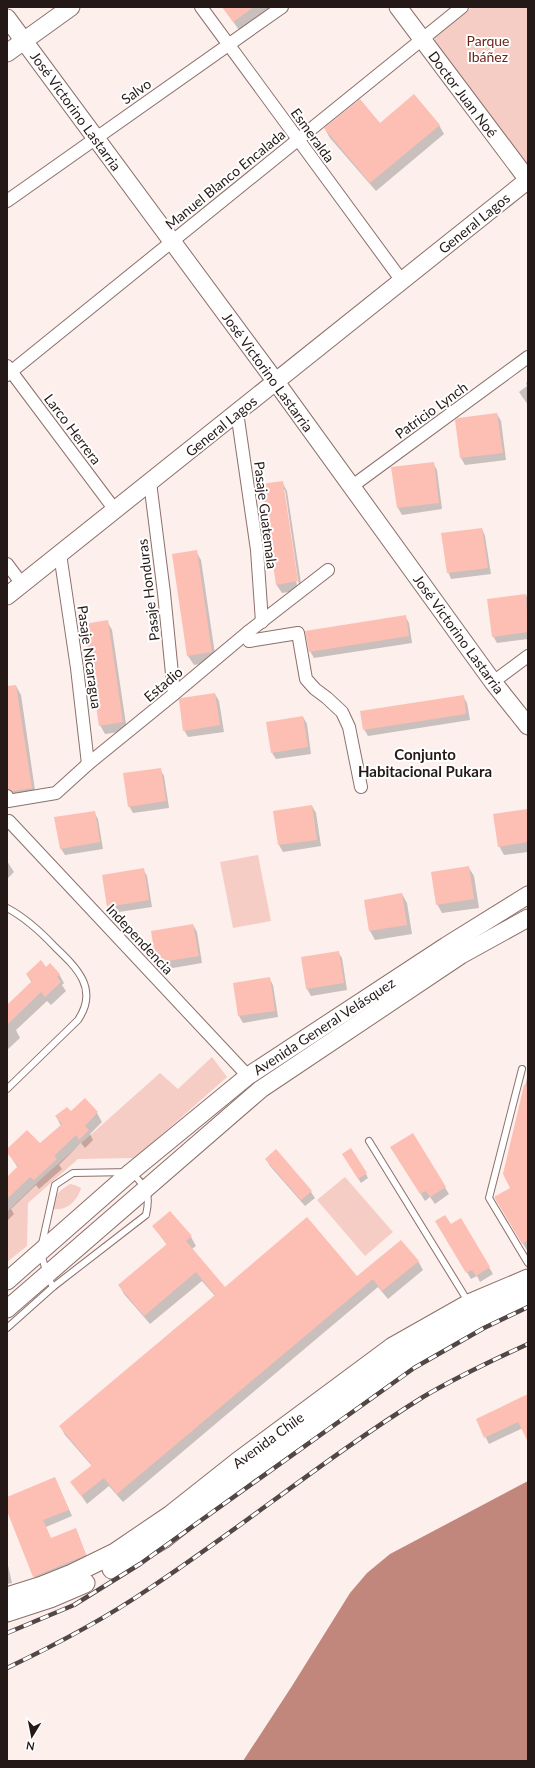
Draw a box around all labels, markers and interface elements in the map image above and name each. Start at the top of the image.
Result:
park label: Parque Ibáñez [466,32,510,65]
street label: Doctor Juan Noé [425,47,501,141]
street label: José Victorino Lastarria [27,48,125,174]
street label: Salvo [118,75,154,107]
street label: Esmeralda [288,105,338,166]
street label: Manuel Blanco Encalada [162,125,288,233]
street label: General Lagos [435,189,513,257]
street label: José Victorino Lastarria [219,309,317,435]
street label: Patricio Lynch [391,378,471,442]
street label: Larco Herrera [41,390,105,468]
street label: General Lagos [182,392,260,460]
street label: Pasaje Guatemala [251,460,281,570]
street label: Pasaje Honduras [133,538,163,642]
street label: José Victorino Lastarria [410,571,508,697]
street label: Pasaje Nicaragua [74,604,106,710]
street label: Estadio [140,663,186,705]
district label: Conjunto Habitacional Pukara [358,745,492,780]
street label: Independencia [103,900,177,978]
street label: Avenida General Velásquez [250,974,398,1078]
street label: Avenida Chile [229,1408,307,1472]
north arrow [12,1716,52,1756]
text: N [25,1739,35,1753]

